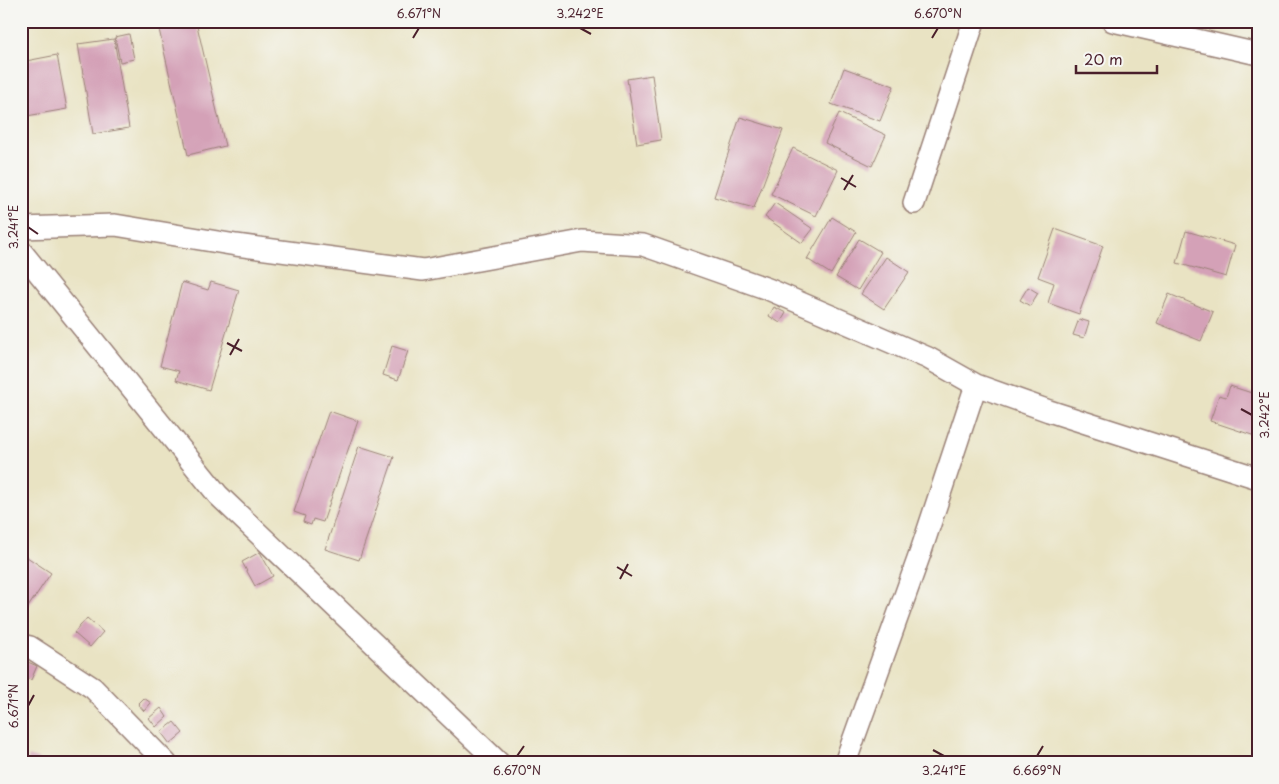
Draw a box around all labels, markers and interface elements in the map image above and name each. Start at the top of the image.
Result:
text: 6.671°N [397,4,441,22]
text: 3.242°E [556,4,604,22]
text: 6.670°N [914,4,962,22]
scale bar [1076,42,1158,74]
text: 20 m [1084,47,1123,70]
text: 3.241°E [4,205,22,249]
text: 3.242°E [1255,391,1273,439]
text: 6.671°N [4,684,22,728]
text: 6.670°N [493,761,541,779]
text: 3.241°E [922,761,966,779]
text: 6.669°N [1013,761,1061,779]

